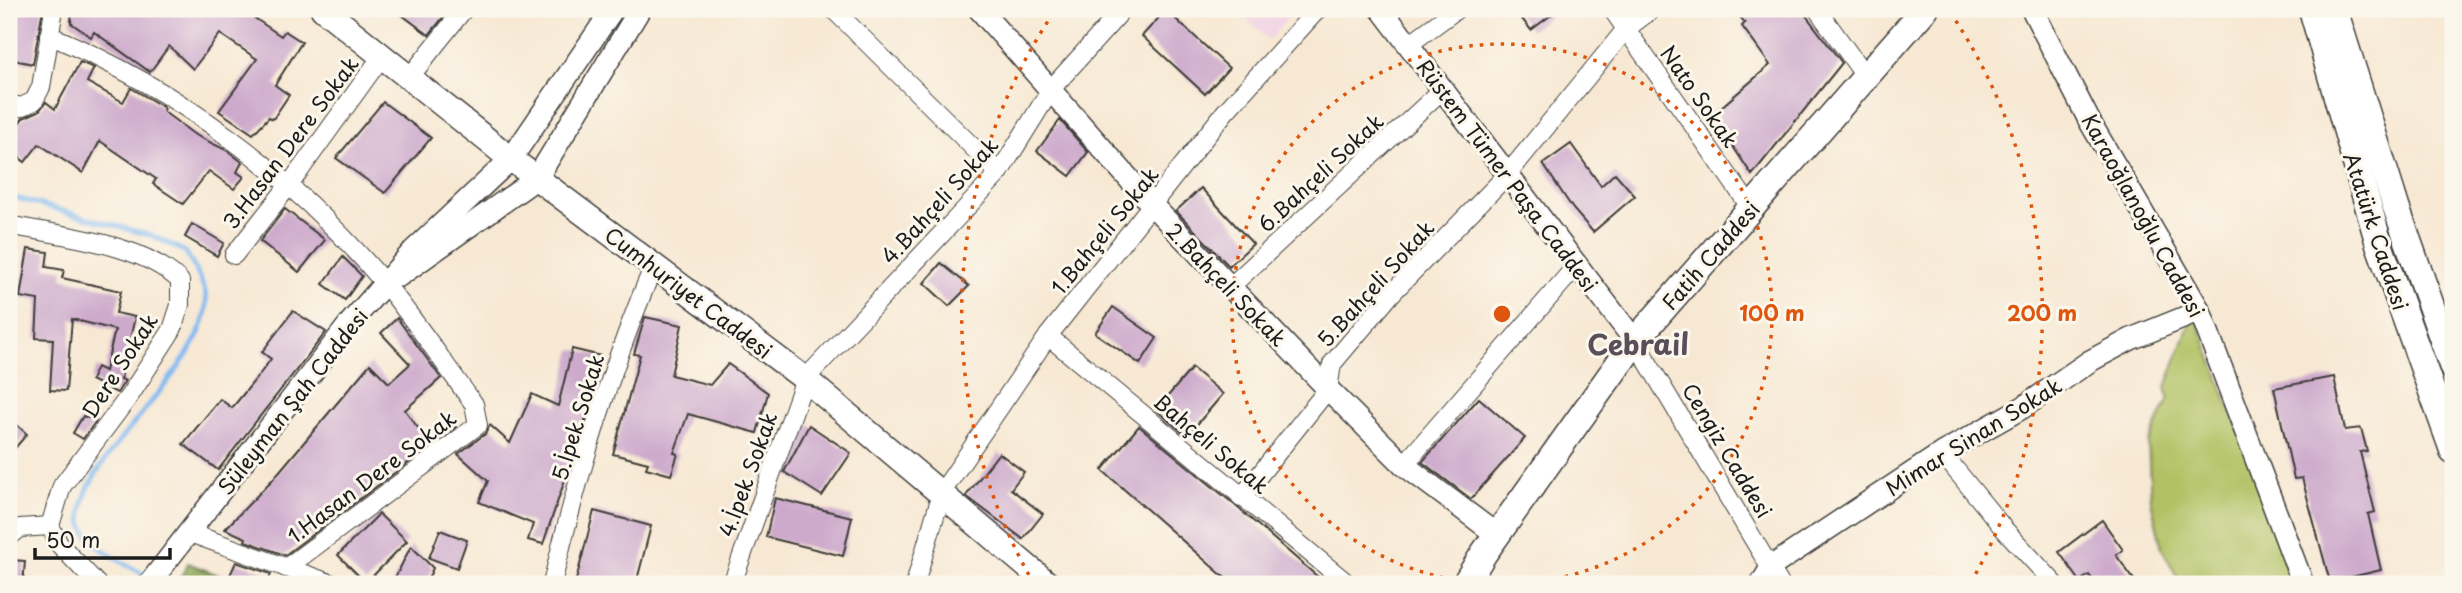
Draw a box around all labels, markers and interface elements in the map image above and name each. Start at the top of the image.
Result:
street label: Nato Sokak [1653,38,1747,154]
street label: 3.Hasan Dere Sokak [214,49,366,235]
street label: Rüstem Tümer Paşa Caddesi [1410,52,1606,298]
street label: 6.Bahçeli Sokak [1250,105,1390,239]
street label: Karaoğlanoğlu Caddesi [2075,107,2213,323]
street label: 4.Bahçeli Sokak [873,129,1005,271]
street label: Atatürk Caddesi [2336,148,2418,314]
street label: 1.Bahçeli Sokak [1042,159,1166,301]
street label: Fatih Caddesi [1653,193,1767,317]
street label: 5.Bahçeli Sokak [1309,212,1441,354]
street label: 2.Bahçeli Sokak [1160,215,1294,353]
street label: Cumhuriyet Caddesi [599,218,779,366]
text: 100 m [1739,296,1805,328]
text: 200 m [2007,296,2077,328]
street label: Süleyman Şah Caddesi [209,301,375,501]
centre of rings [1490,302,1514,326]
street label: Dere Sokak [73,306,165,424]
district label: Cebrail [1587,322,1689,365]
street label: 5.İpek Sokak [543,350,611,484]
street label: Mimar Sinan Sokak [1879,369,2067,503]
street label: Cengiz Caddesi [1675,376,1781,524]
street label: Bahçeli Sokak [1147,385,1277,501]
street label: 1.Hasan Dere Sokak [280,402,462,550]
street label: 4.İpek Sokak [710,407,784,541]
scale bar [35,516,170,560]
text: 50 m [46,523,100,555]

